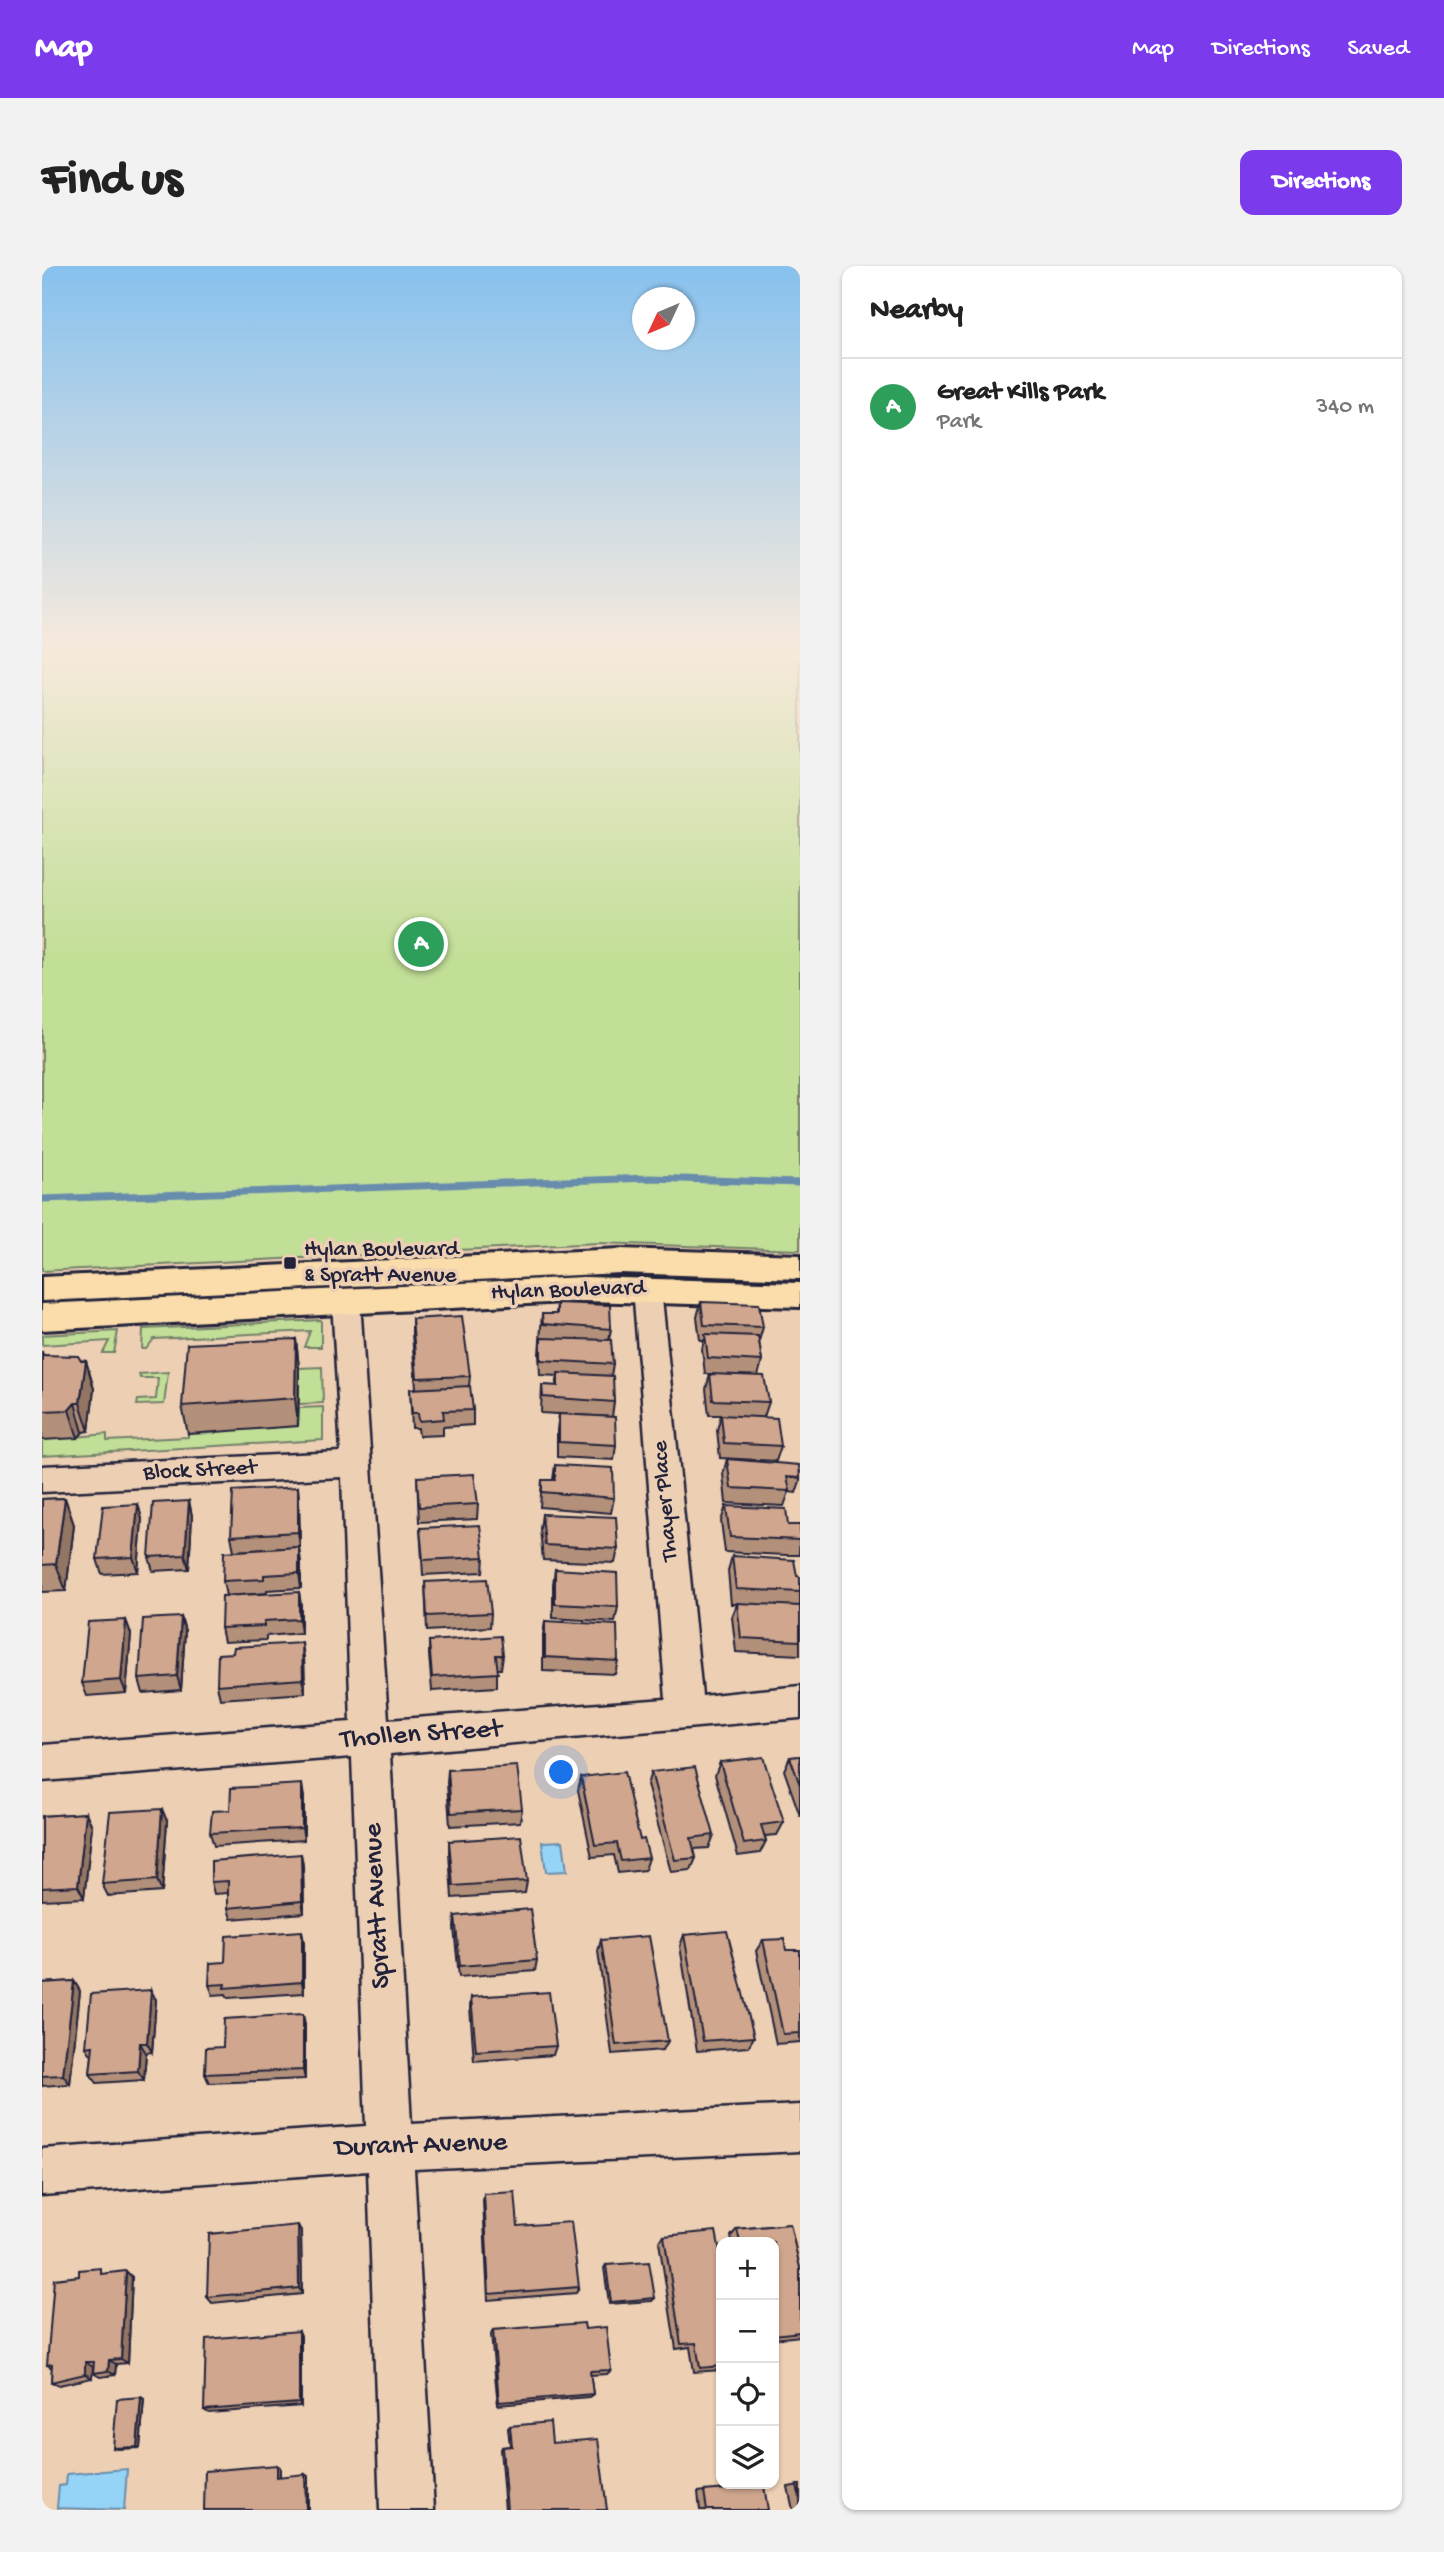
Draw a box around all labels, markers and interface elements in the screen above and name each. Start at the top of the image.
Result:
text: Map [35,30,92,68]
text: Map [1132,35,1174,64]
text: Directions [1212,35,1310,64]
text: Saved [1348,35,1409,64]
button: Directions [1240,150,1402,215]
text: Find us [42,153,182,211]
north arrow [632,287,695,350]
text: Nearby [870,294,963,329]
text: Great Kills Park [937,378,1104,409]
text: A [886,394,900,421]
text: 340 m [1316,394,1374,421]
text: Park [937,409,981,436]
pin: A [398,918,444,970]
place label: Hylan Boulevard & Spratt Avenue [304,1237,460,1290]
marker: Hylan Boulevard & Spratt Avenue [282,1255,298,1271]
street label: Hylan Boulevard [490,1275,647,1307]
street label: Thayer Place [647,1438,685,1564]
street label: Block Street [142,1454,259,1488]
street label: Thollen Street [337,1713,505,1757]
your location [544,1755,578,1789]
street label: Spratt Avenue [357,1822,399,1990]
street label: Durant Avenue [332,2126,508,2166]
map controls [716,2237,779,2489]
button: + [716,2237,779,2300]
button: − [716,2300,779,2363]
button: locate [716,2363,779,2426]
button: layers [716,2426,779,2489]

